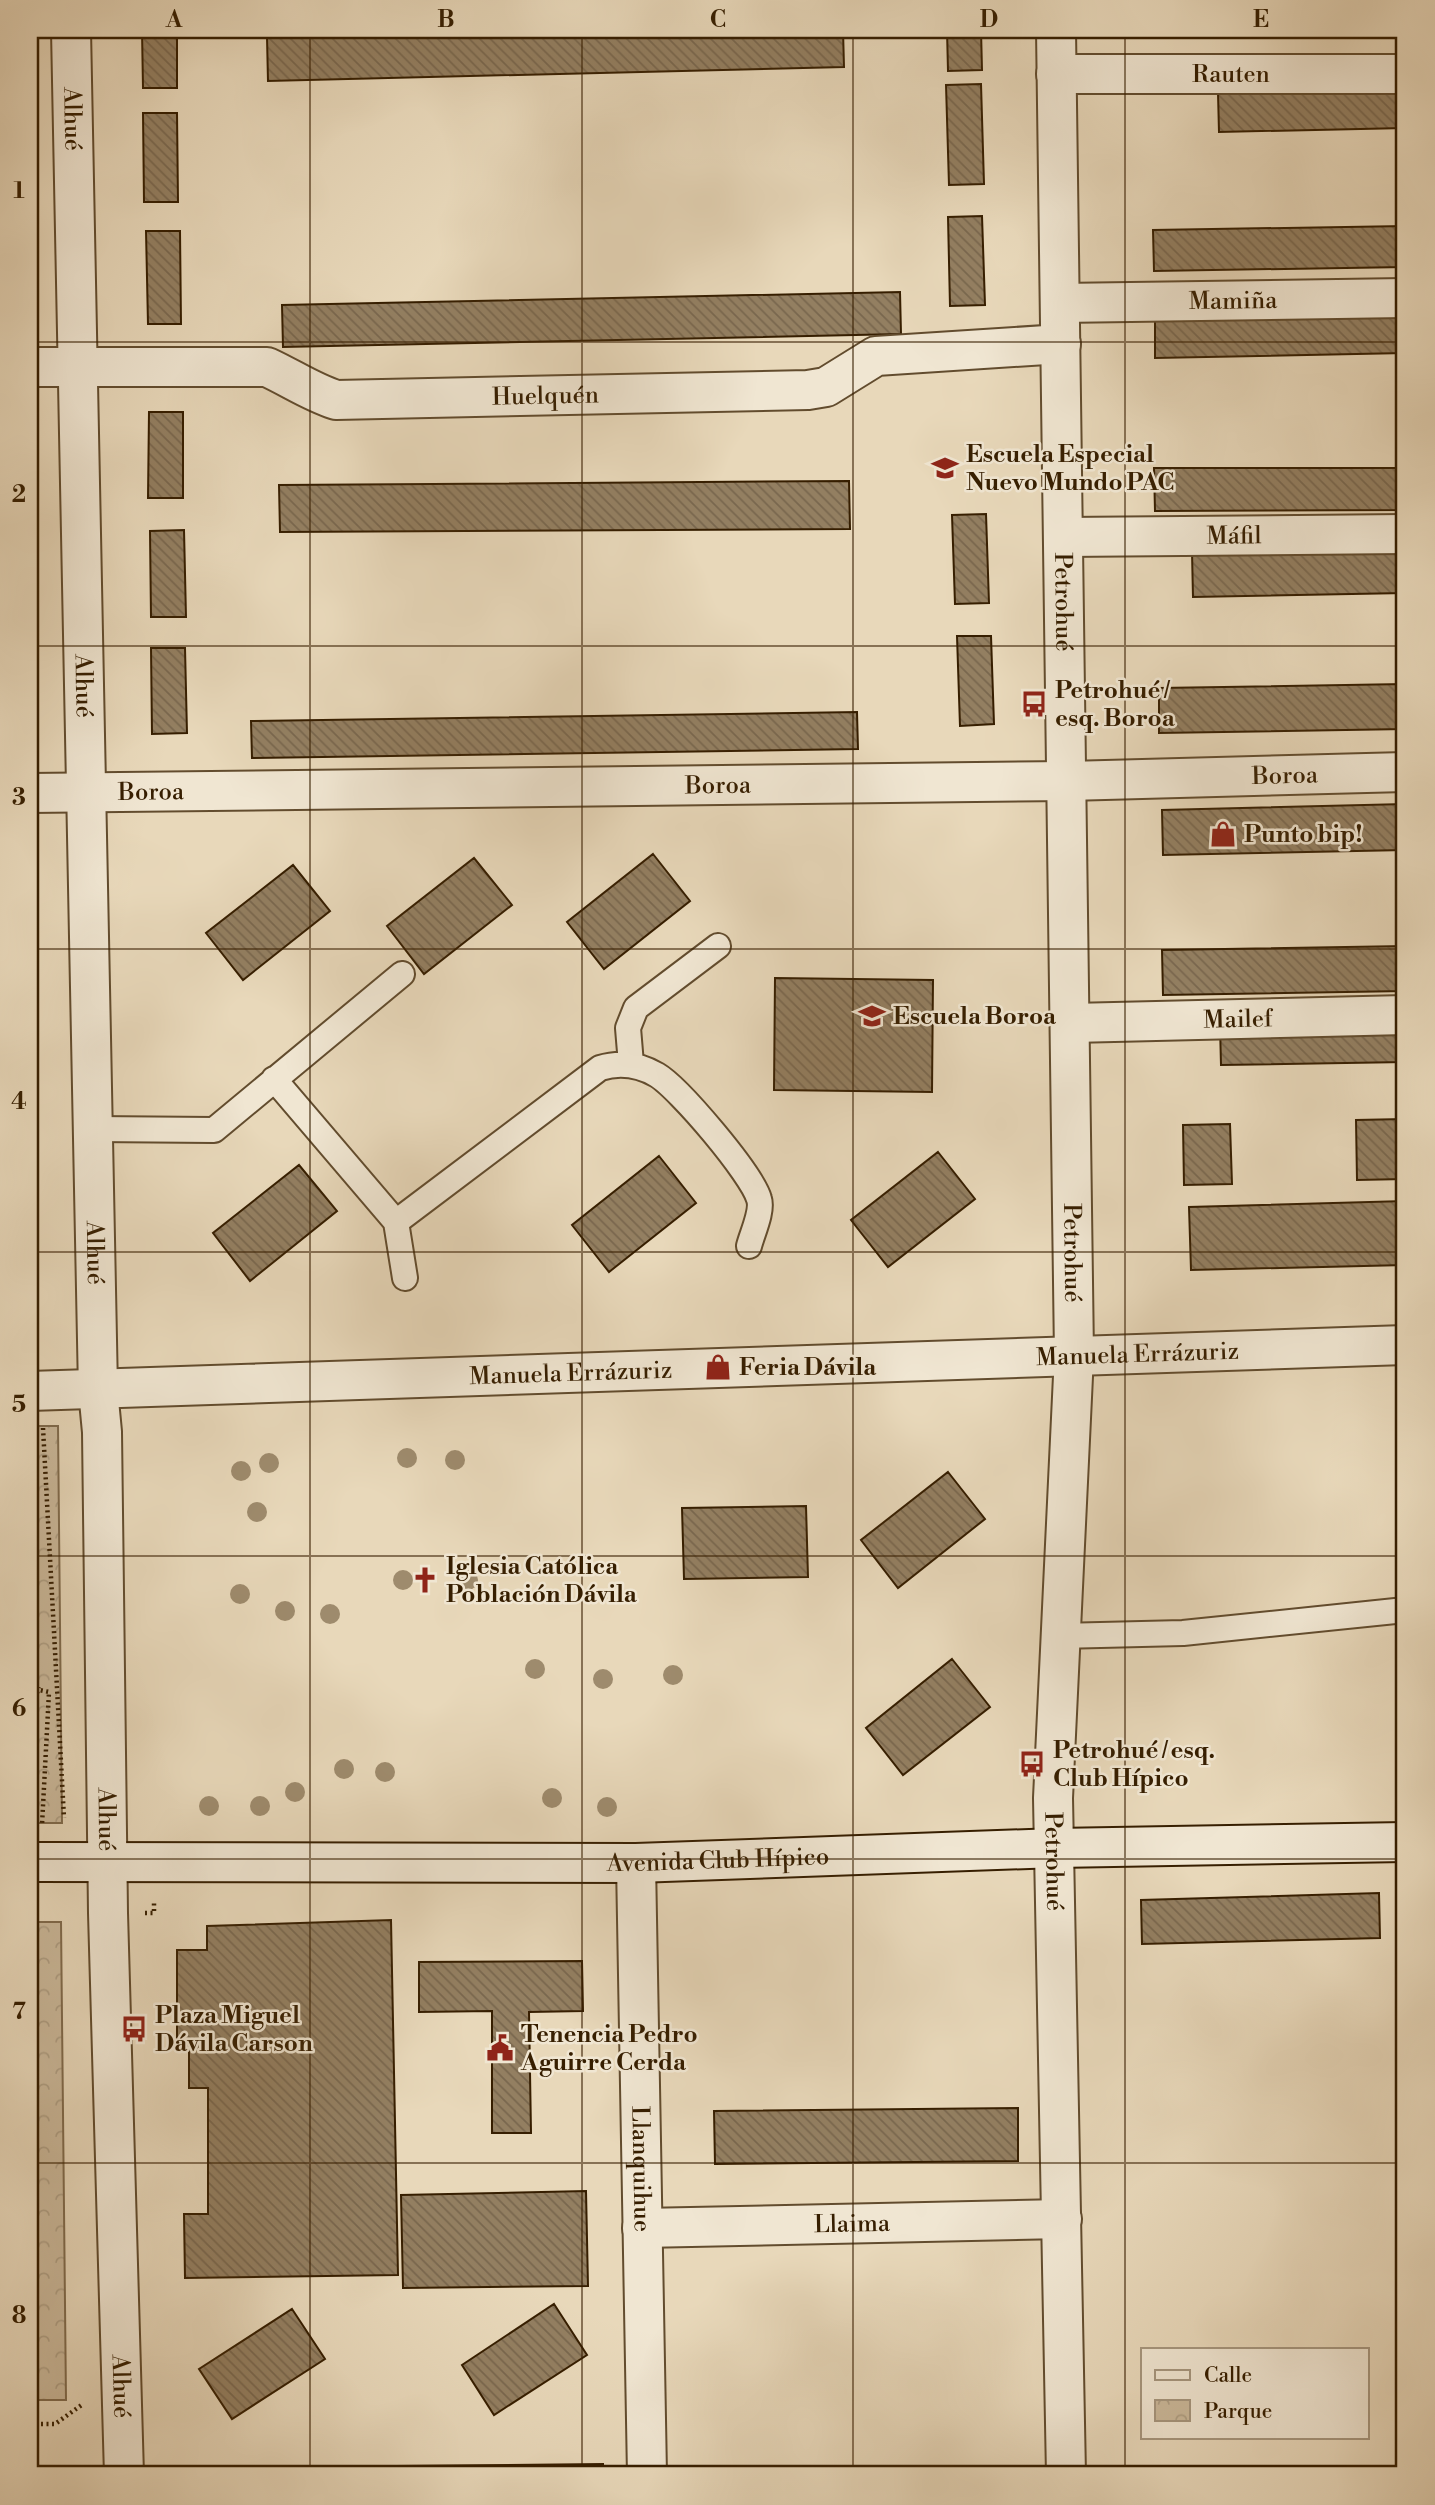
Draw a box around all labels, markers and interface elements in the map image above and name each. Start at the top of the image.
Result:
text: A [165,6,183,34]
text: B [437,6,455,34]
text: C [710,6,726,34]
text: D [980,6,998,34]
text: E [1253,6,1269,34]
street label: Rauten [1192,60,1270,90]
street label: Alhué [56,86,87,151]
text: 1 [13,177,25,205]
street label: Mamiña [1188,286,1278,317]
street label: Huelquén [492,380,599,413]
place label: Escuela Especial Nuevo Mundo PAC [966,440,1174,498]
school or university icon: Escuela Especial Nuevo Mundo PAC [930,453,960,483]
text: 2 [12,481,26,509]
street label: Máfil [1206,521,1262,552]
street label: Petrohué [1047,552,1078,652]
street label: Alhué [67,653,99,718]
place label: Petrohué / esq. Boroa [1055,676,1176,734]
bus stop icon: Petrohué / esq. Boroa [1019,689,1049,719]
street label: Boroa [1250,760,1319,792]
street label: Boroa [684,771,752,801]
street label: Boroa [117,777,185,808]
text: 3 [12,784,26,812]
shop icon: Punto bip! [1208,819,1238,849]
place label: Punto bip! [1244,820,1363,850]
school or university icon: Escuela Boroa [857,1001,887,1031]
place label: Escuela Boroa [893,1002,1057,1032]
street label: Mailef [1203,1004,1274,1036]
text: 4 [11,1088,27,1116]
street label: Petrohué [1056,1203,1087,1303]
street label: Alhué [79,1220,110,1285]
street label: Manuela Errázuriz [1035,1337,1239,1373]
shop icon: Feria Dávila [703,1352,733,1382]
place label: Feria Dávila [739,1353,877,1383]
street label: Manuela Errázuriz [469,1356,673,1392]
text: 5 [12,1391,26,1419]
place label: Iglesia Católica Población Dávila [446,1552,638,1610]
church icon: Iglesia Católica Población Dávila [410,1565,440,1595]
text: 6 [12,1695,26,1723]
place label: Petrohué / esq. Club Hípico [1053,1736,1215,1794]
bus stop icon: Petrohué / esq. Club Hípico [1017,1749,1047,1779]
street label: Alhué [90,1786,121,1852]
street label: Petrohué [1037,1811,1069,1911]
street label: Avenida Club Hípico [606,1842,830,1879]
text: 7 [12,1998,26,2026]
place label: Plaza Miguel Dávila Carson [155,2001,313,2059]
bus stop icon: Plaza Miguel Dávila Carson [119,2014,149,2044]
place label: Tenencia Pedro Aguirre Cerda [520,2020,698,2078]
public building icon: Tenencia Pedro Aguirre Cerda [485,2033,515,2063]
street label: Llanquihue [624,2106,657,2232]
street label: Llaima [814,2209,891,2240]
text: 8 [12,2302,26,2330]
legend [1141,2348,1368,2438]
street label: Alhué [105,2353,136,2419]
text: Calle [1204,2363,1252,2389]
text: Parque [1204,2399,1272,2425]

